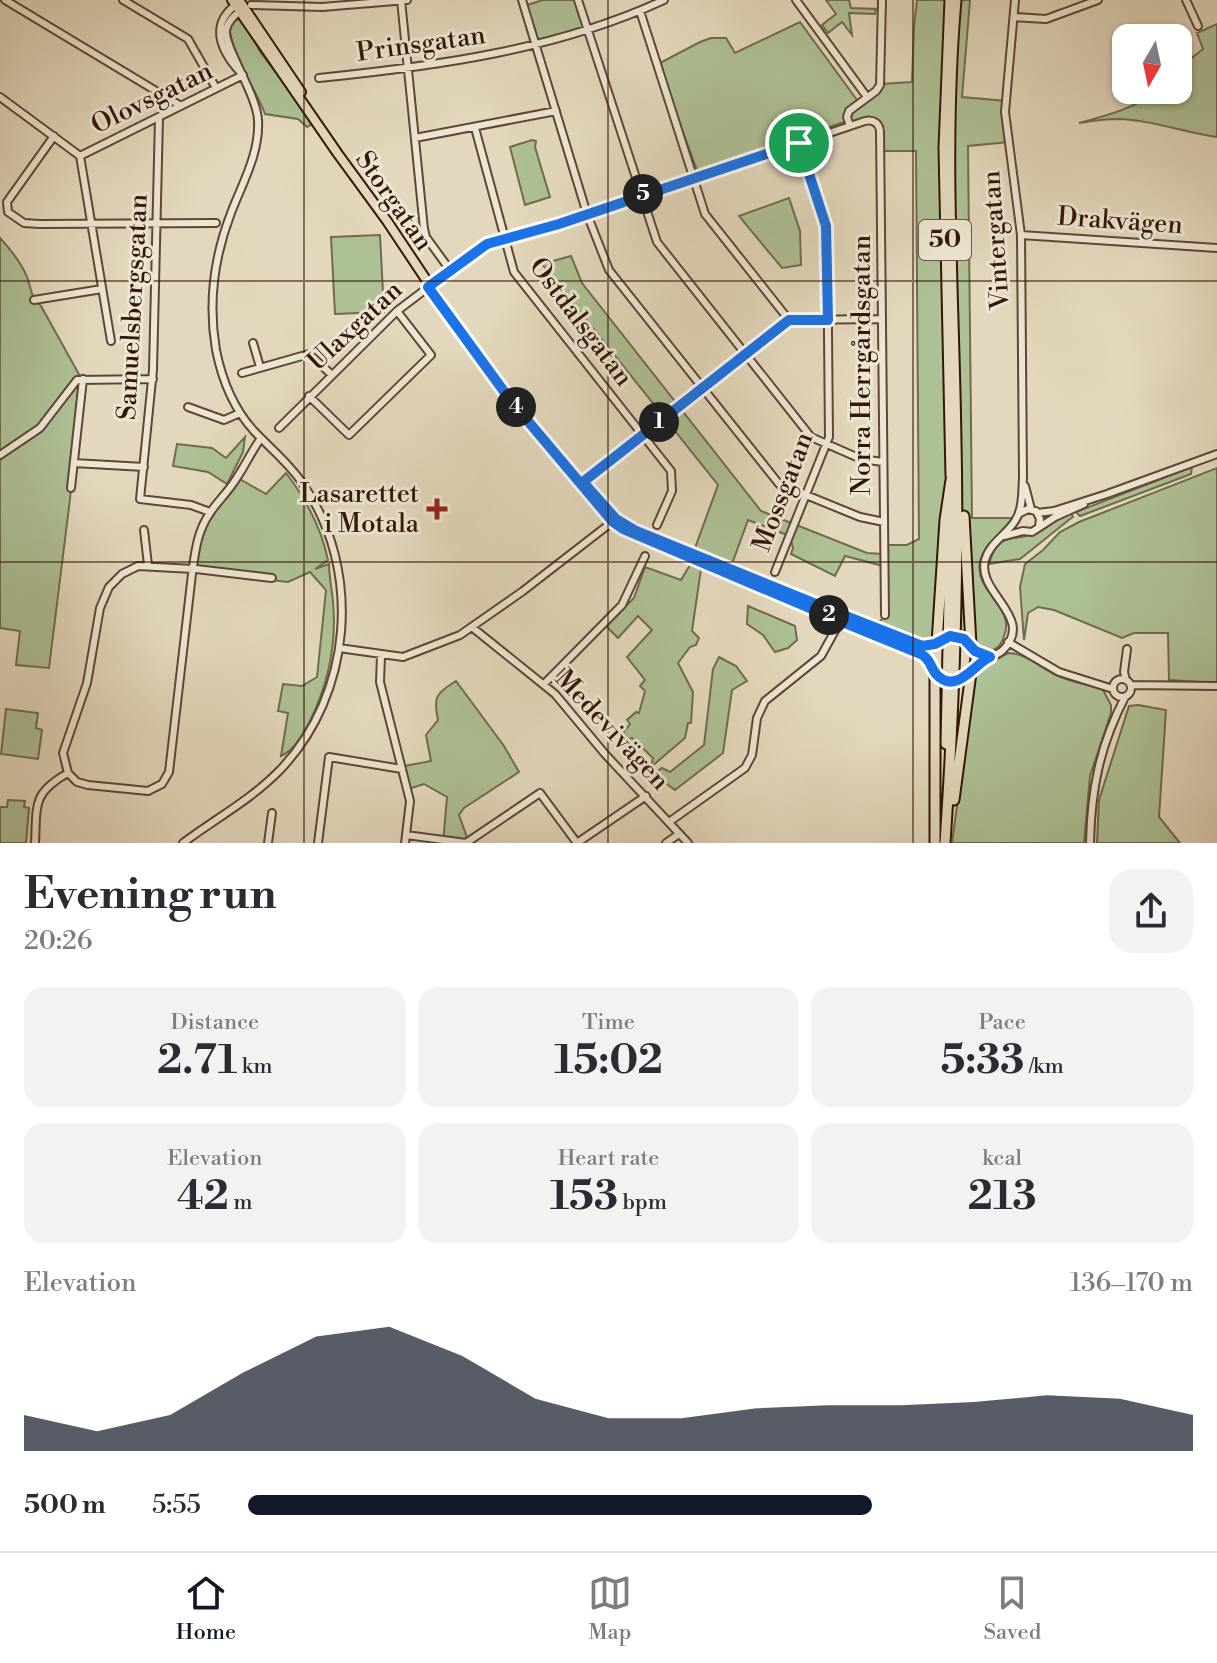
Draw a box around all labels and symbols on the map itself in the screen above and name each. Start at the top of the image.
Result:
street label: Prinsgatan [354,19,488,69]
north arrow [1112,24,1192,104]
street label: Olovsgatan [86,55,218,141]
pin [765,109,833,177]
street label: Storgatan [348,145,440,257]
street label: Vintergatan [975,169,1017,312]
pin: 5 [623,174,663,214]
street label: Samuelsbergsgatan [111,193,155,421]
street label: Drakvägen [1056,201,1184,241]
road number: 50 [919,220,971,260]
street label: Norra Herrgårdsgatan [846,235,878,495]
street label: Ostdalsgatan [522,251,640,393]
street label: Ulaxgatan [301,274,409,378]
pin: 4 [496,387,536,427]
pin: 1 [639,402,679,442]
street label: Mossgatan [746,428,820,556]
place label: Lasarettet i Motala [299,478,420,540]
marker: Lasarettet i Motala [426,498,448,520]
pin: 2 [809,595,849,635]
street label: Medevivägen [548,663,676,797]

